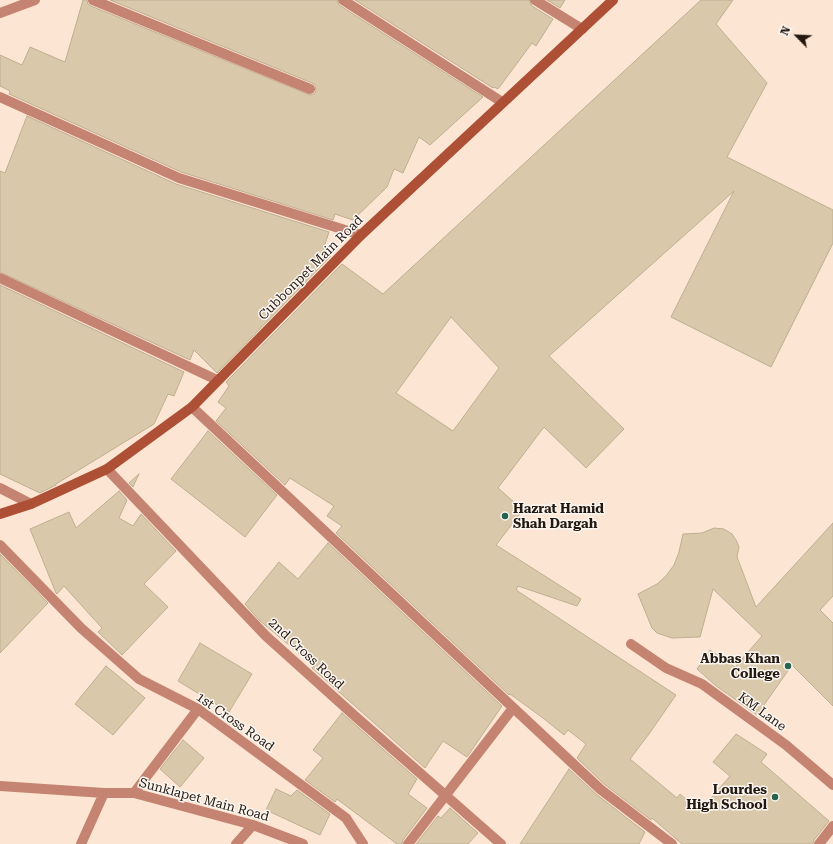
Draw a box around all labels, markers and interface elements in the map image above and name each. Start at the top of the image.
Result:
north arrow [777,16,817,56]
text: N [778,24,793,37]
street label: Cubbonpet Main Road [255,212,367,324]
place label: Hazrat Hamid Shah Dargah [513,501,604,532]
marker: Hazrat Hamid Shah Dargah [500,511,510,521]
street label: 2nd Cross Road [265,615,347,693]
place label: Abbas Khan College [700,651,780,682]
marker: Abbas Khan College [783,661,793,671]
street label: 1st Cross Road [193,689,277,755]
street label: KM Lane [735,689,789,735]
street label: Sunklapet Main Road [137,775,271,825]
place label: Lourdes High School [686,782,767,813]
marker: Lourdes High School [770,792,780,802]

